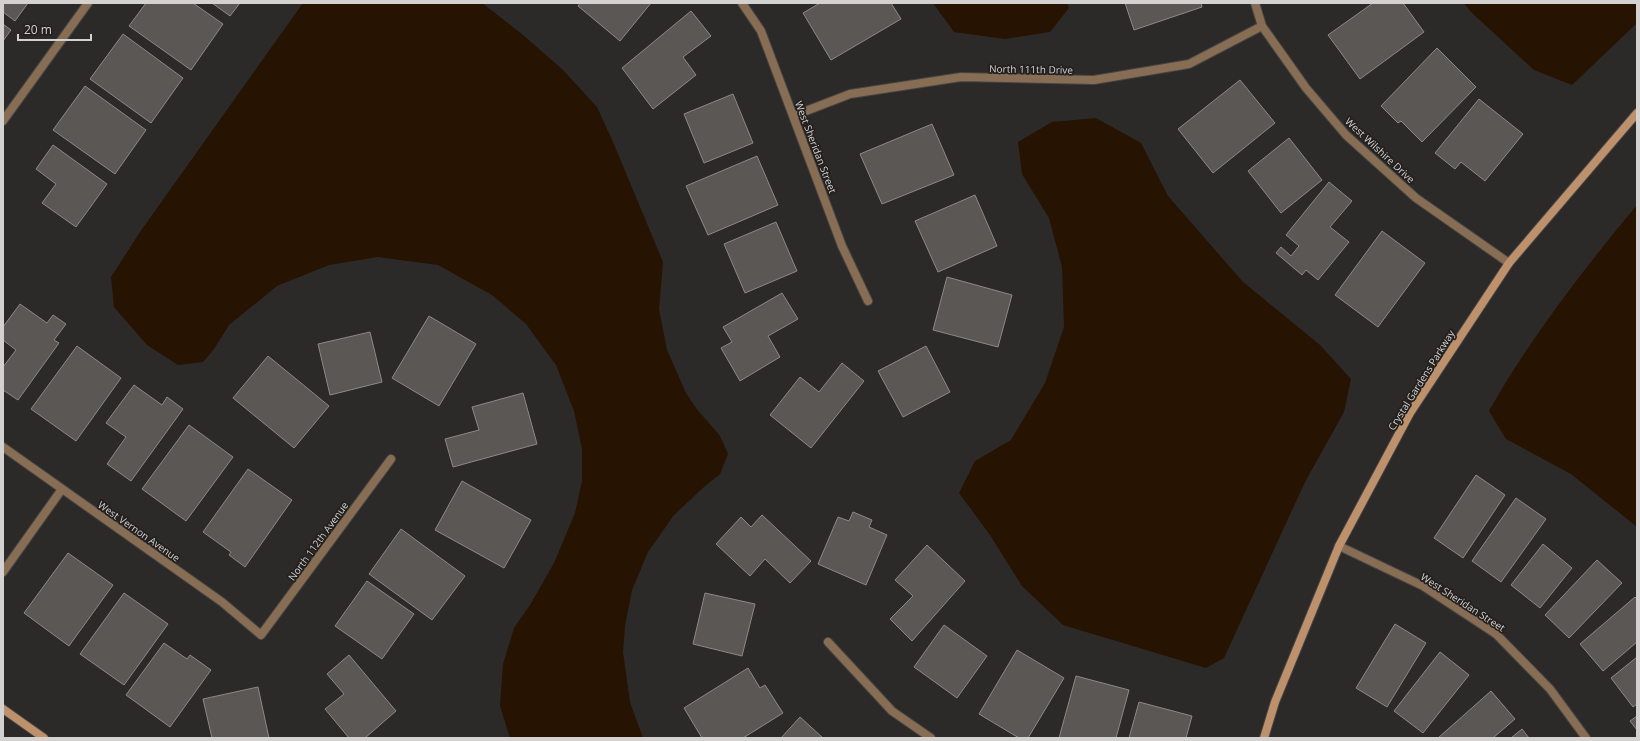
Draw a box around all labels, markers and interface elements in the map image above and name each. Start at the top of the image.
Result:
scale bar [18,16,91,42]
text: 20 m [24,21,52,38]
street label: North 111th Drive [989,61,1073,77]
street label: West Sheridan Street [792,99,840,196]
street label: West Wilshire Drive [1342,114,1418,186]
street label: Crystal Gardens Parkway [1384,326,1458,433]
street label: West Vernon Avenue [95,497,183,565]
street label: North 112th Avenue [285,498,352,583]
street label: West Sheridan Street [1418,569,1508,635]

